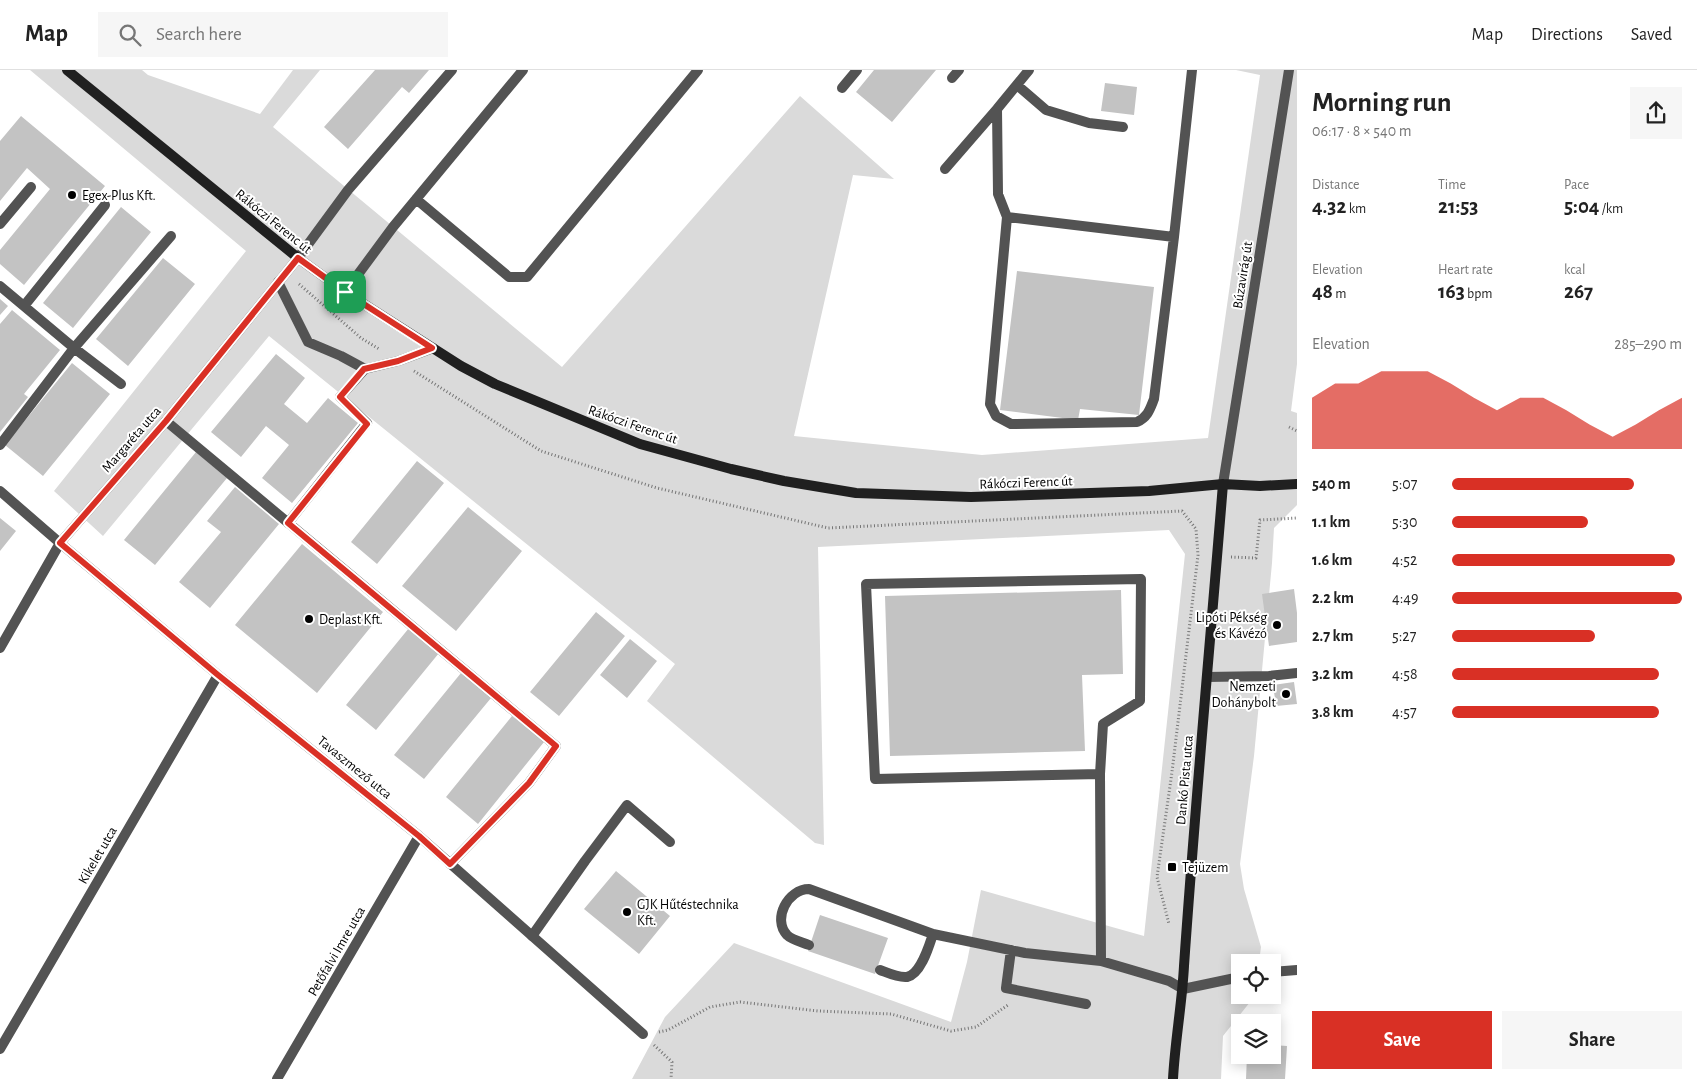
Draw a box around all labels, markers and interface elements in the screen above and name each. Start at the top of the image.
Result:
search box [98,12,448,57]
icon: search [116,21,144,49]
text: Map [25,22,68,46]
text: Search here [156,25,242,44]
text: Map [1472,26,1503,44]
text: Directions [1531,26,1603,44]
text: Saved [1631,26,1672,44]
button: share [1630,87,1682,139]
text: Morning run [1312,89,1452,117]
text: 06:17 · 8 × 540 m [1312,123,1412,139]
text: Distance [1312,178,1359,192]
text: Time [1438,178,1466,192]
text: Pace [1564,178,1589,192]
street label: Rákóczi Ferenc út [233,187,314,257]
marker: Egex-Plus Kft. [66,189,78,201]
place label: Egex-Plus Kft. [82,189,156,203]
text: 4.32 [1312,196,1346,217]
text: 21:53 [1438,196,1478,217]
text: 5:04 [1564,196,1599,217]
text: km [1346,202,1366,216]
text: /km [1599,202,1623,216]
street label: Búzavirág út [1231,240,1255,310]
text: Elevation [1312,263,1363,277]
text: Heart rate [1438,263,1493,277]
text: kcal [1564,263,1585,277]
pin [324,271,366,313]
icon: arrive [331,278,359,306]
text: 48 [1312,281,1333,302]
text: 163 [1438,281,1465,302]
text: 267 [1564,281,1593,302]
text: m [1333,287,1346,301]
text: bpm [1465,287,1492,301]
text: Elevation [1312,336,1370,352]
text: 285–290 m [1614,336,1682,352]
street label: Rákóczi Ferenc út [586,403,680,447]
street label: Margaréta utca [100,404,164,475]
street label: Rákóczi Ferenc út [979,474,1073,492]
text: 540 m [1312,476,1351,492]
text: 5:07 [1392,476,1417,492]
text: 1.1 km [1312,514,1350,530]
text: 5:30 [1392,514,1417,530]
text: 1.6 km [1312,552,1352,568]
text: 4:52 [1392,552,1417,568]
text: 2.2 km [1312,590,1354,606]
text: 4:49 [1392,590,1419,606]
place label: Lipóti Pékség és Kávézó [1196,611,1267,641]
marker: Deplast Kft. [303,613,315,625]
place label: Deplast Kft. [319,613,383,627]
marker: Lipóti Pékség és Kávézó [1271,619,1283,631]
text: 2.7 km [1312,628,1353,644]
text: 5:27 [1392,628,1416,644]
text: 3.2 km [1312,666,1353,682]
text: 4:58 [1392,666,1418,682]
place label: Nemzeti Dohánybolt [1212,680,1277,710]
marker: Nemzeti Dohánybolt [1280,688,1292,700]
text: 3.8 km [1312,704,1354,720]
text: 4:57 [1392,704,1417,720]
street label: Tavaszmező utca [315,734,394,802]
street label: Dankó Pista utca [1174,734,1196,826]
street label: Kikelet utca [76,824,120,886]
marker: Tejüzem [1166,861,1178,873]
place label: Tejüzem [1182,861,1228,875]
place label: GJK Hűtéstechnika Kft. [637,898,739,928]
street label: Petőfalvi Imre utca [306,904,368,999]
marker: GJK Hűtéstechnika Kft. [621,906,633,918]
map controls [1231,954,1281,1064]
button: locate [1231,954,1281,1004]
button: Save [1312,1011,1492,1069]
button: Share [1502,1011,1682,1069]
button: layers [1231,1014,1281,1064]

